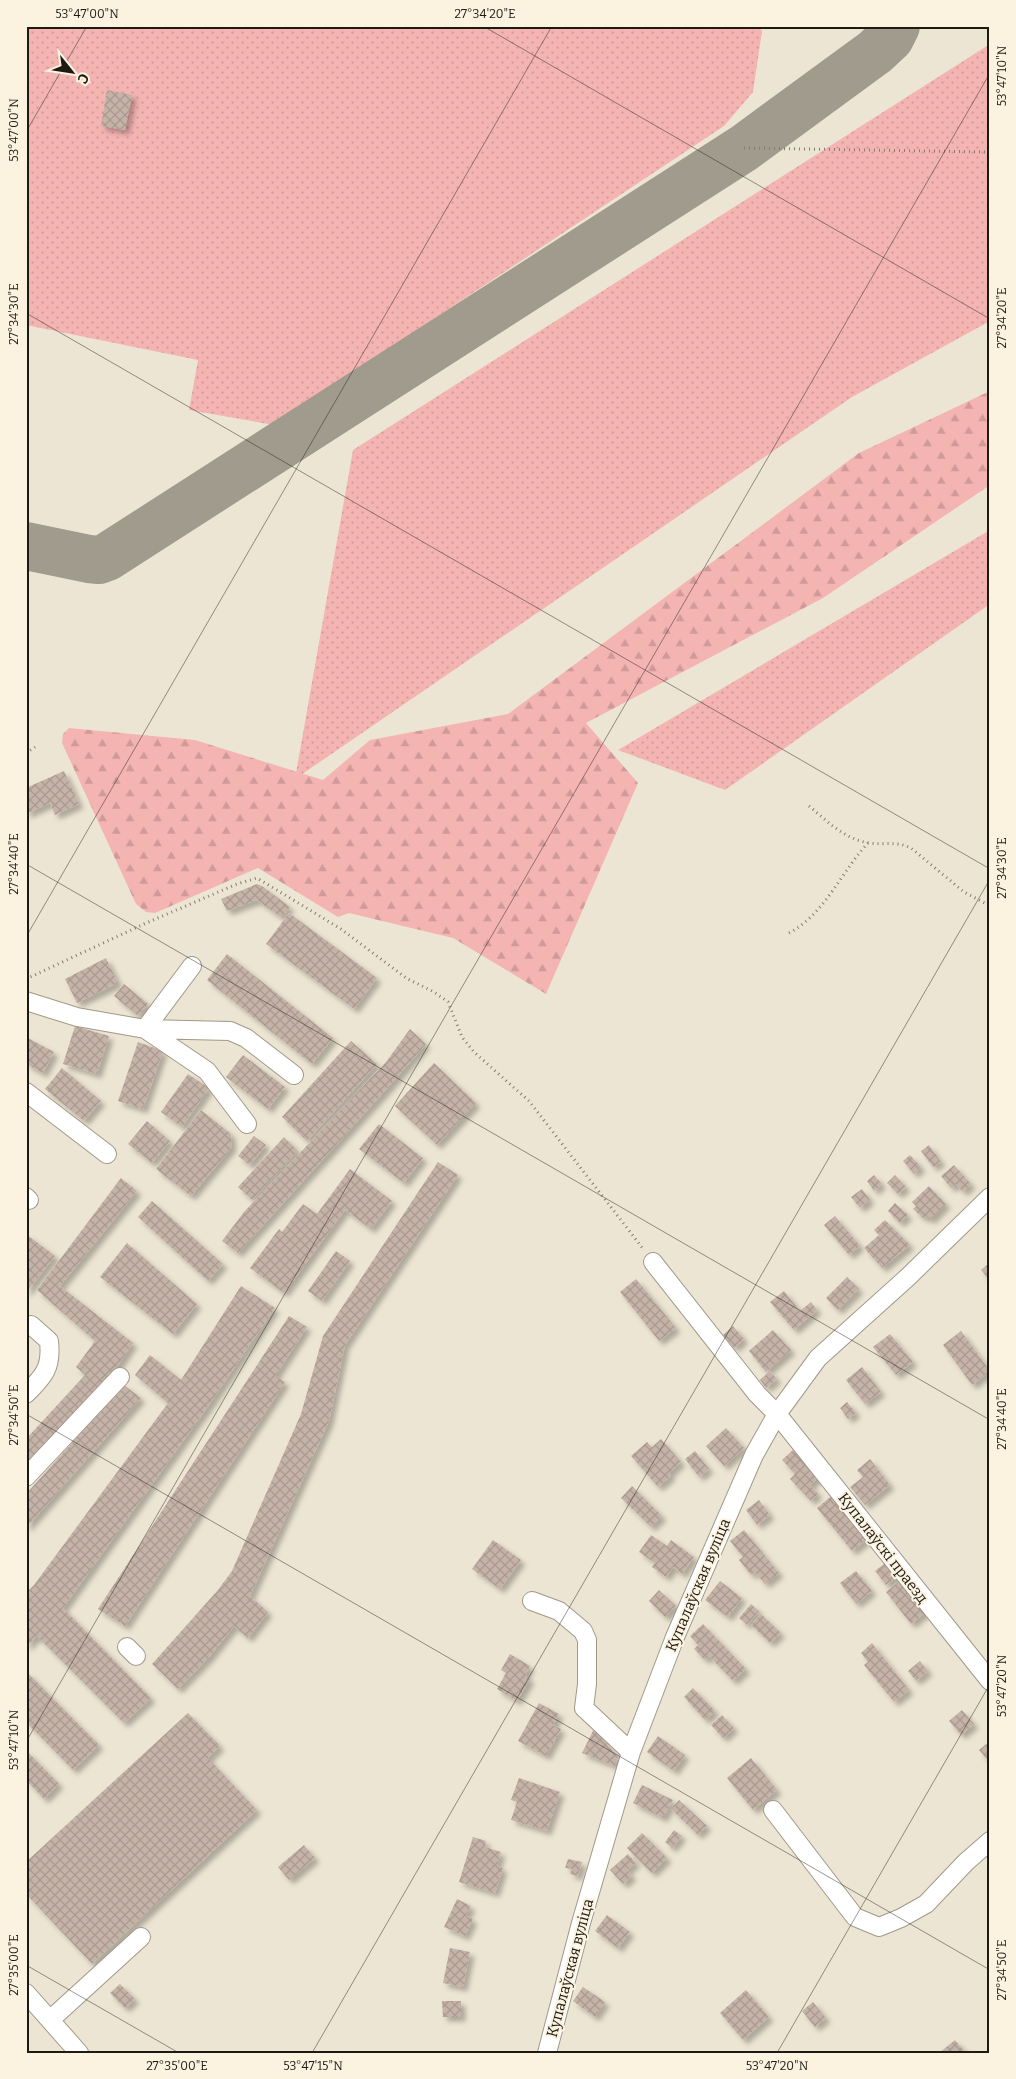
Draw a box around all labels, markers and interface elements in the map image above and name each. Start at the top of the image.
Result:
text: 53°47'00"N [55,7,119,21]
text: 27°34'20"E [454,7,516,21]
text: 53°47'10"N [995,45,1009,106]
north arrow [48,48,98,98]
text: С [73,70,92,86]
text: 53°47'00"N [7,98,21,162]
text: 27°34'30"E [7,283,21,345]
text: 27°34'20"E [995,287,1009,349]
text: 27°34'40"E [7,833,21,895]
text: 27°34'30"E [995,837,1009,899]
text: 27°34'50"E [7,1385,21,1445]
text: 27°34'40"E [995,1388,1009,1450]
street label: Купалаўскі праезд [834,1489,932,1607]
street label: Купалаўская вуліца [662,1516,734,1654]
text: 53°47'20"N [995,1654,1009,1717]
text: 53°47'10"N [7,1709,21,1770]
street label: Купалаўская вуліца [543,1897,597,2039]
text: 27°35'00"E [7,1934,21,1996]
text: 27°34'50"E [995,1940,1009,2000]
text: 27°35'00"E [146,2059,208,2073]
text: 53°47'15"N [283,2059,343,2073]
text: 53°47'20"N [746,2059,809,2073]

